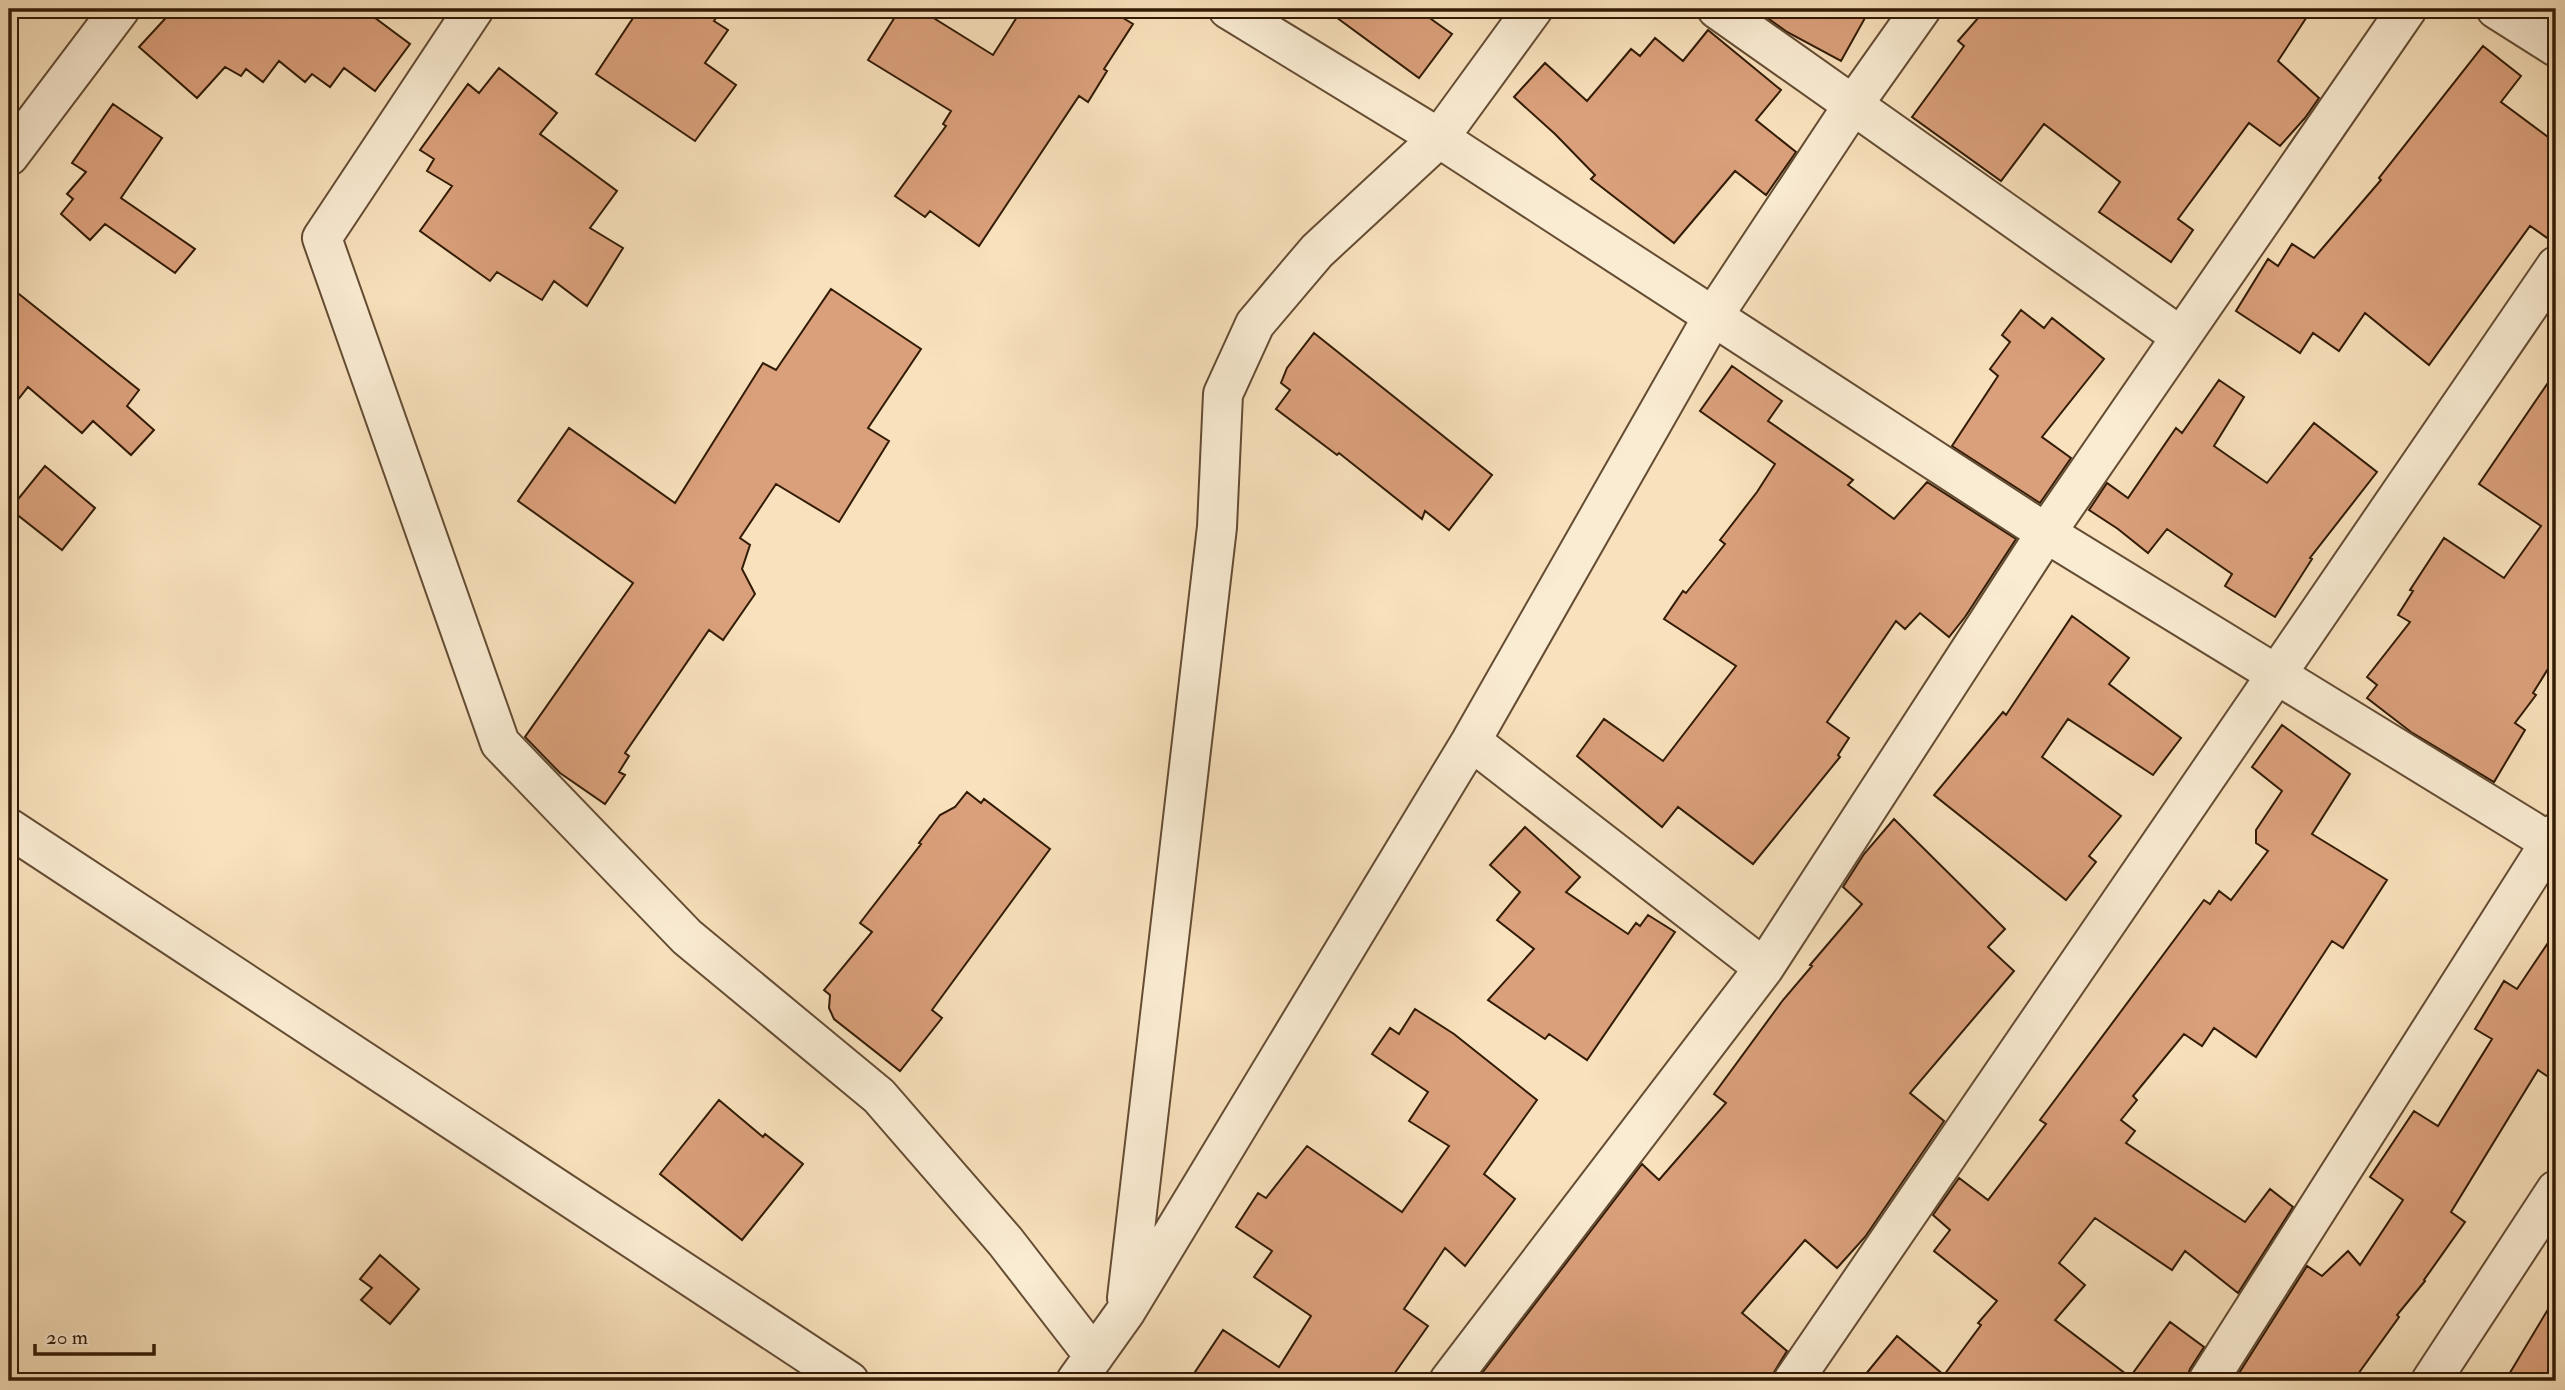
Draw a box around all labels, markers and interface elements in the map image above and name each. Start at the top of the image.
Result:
scale bar [35,1313,154,1357]
text: 20 m [46,1324,88,1351]

